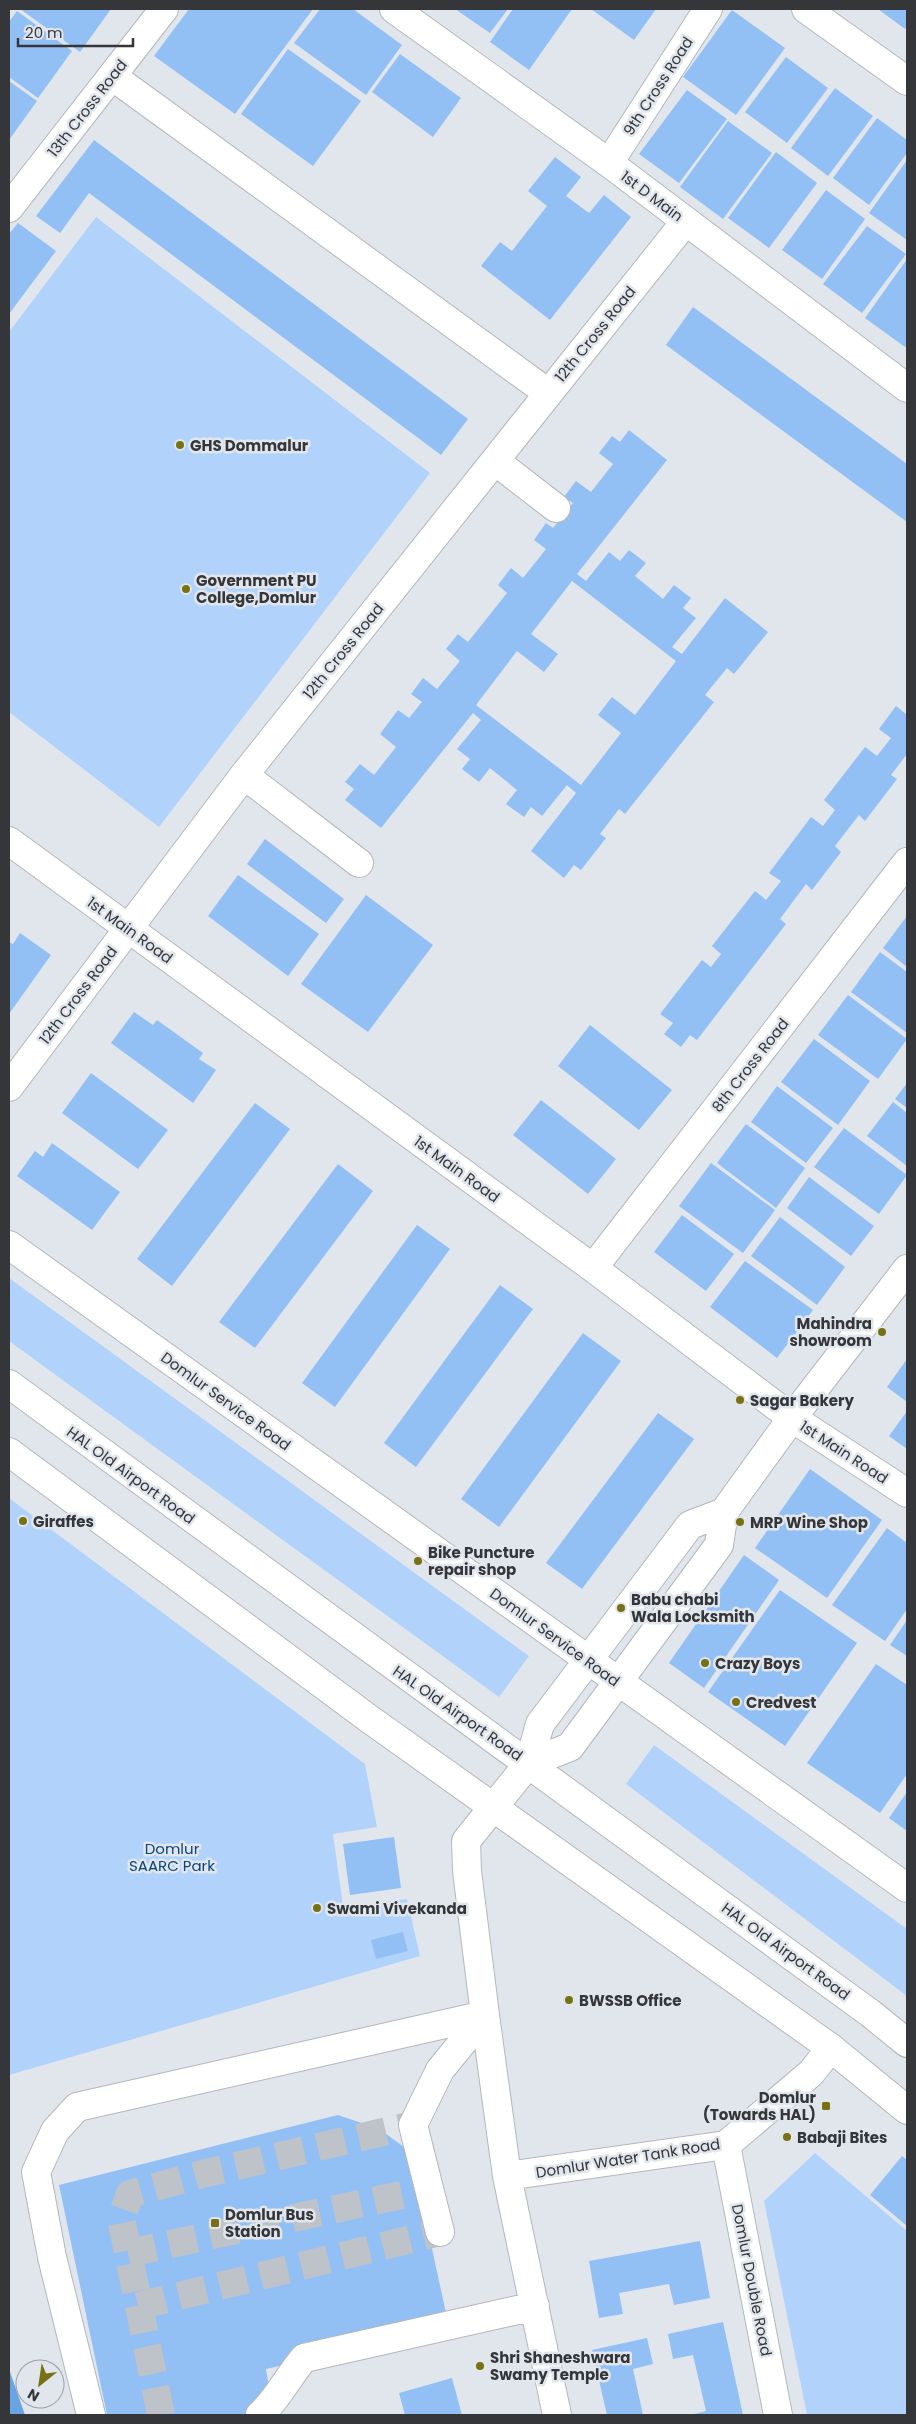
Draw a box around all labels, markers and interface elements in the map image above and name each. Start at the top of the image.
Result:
scale bar [18,15,132,47]
text: 20 m [25,22,63,43]
street label: 9th Cross Road [618,32,698,140]
street label: 13th Cross Road [42,55,132,161]
street label: 1st D Main [617,166,687,226]
street label: 12th Cross Road [550,282,640,386]
place label: GHS Dommalur [190,435,309,456]
marker: GHS Dommalur [174,439,186,451]
place label: Government PU College,Domlur [196,570,317,608]
marker: Government PU College,Domlur [180,583,192,595]
street label: 12th Cross Road [298,599,388,703]
street label: 1st Main Road [83,892,177,968]
street label: 12th Cross Road [34,942,122,1048]
street label: 8th Cross Road [707,1014,793,1116]
street label: 1st Main Road [410,1131,504,1207]
place label: Mahindra showroom [790,1313,872,1351]
marker: Mahindra showroom [876,1326,888,1338]
street label: Domlur Service Road [157,1347,295,1455]
place label: Sagar Bakery [750,1390,854,1411]
marker: Sagar Bakery [734,1394,746,1406]
street label: 1st Main Road [796,1416,892,1488]
street label: HAL Old Airport Road [63,1421,199,1529]
place label: Giraffes [33,1511,94,1532]
place label: MRP Wine Shop [750,1512,868,1533]
marker: Giraffes [17,1515,29,1527]
marker: MRP Wine Shop [734,1516,746,1528]
place label: Bike Puncture repair shop [428,1542,535,1580]
marker: Bike Puncture repair shop [412,1555,424,1567]
street label: Domlur Service Road [486,1583,624,1691]
place label: Babu chabi Wala Locksmith [631,1589,755,1627]
marker: Babu chabi Wala Locksmith [615,1602,627,1614]
place label: Crazy Boys [715,1653,800,1674]
marker: Crazy Boys [699,1657,711,1669]
street label: HAL Old Airport Road [389,1660,527,1766]
place label: Credvest [746,1692,816,1713]
marker: Credvest [730,1696,742,1708]
park label: Domlur SAARC Park [129,1838,215,1876]
street label: HAL Old Airport Road [718,1897,854,2005]
place label: Swami Vivekanda [327,1898,467,1919]
marker: Swami Vivekanda [311,1902,323,1914]
place label: BWSSB Office [579,1990,682,2011]
marker: BWSSB Office [563,1994,575,2006]
place label: Domlur (Towards HAL) [703,2087,817,2125]
marker: Domlur (Towards HAL) [820,2100,832,2112]
place label: Babaji Bites [797,2127,887,2148]
marker: Babaji Bites [781,2131,793,2143]
street label: Domlur Water Tank Road [534,2133,722,2183]
street label: Domlur Double Road [727,2202,777,2358]
place label: Domlur Bus Station [225,2204,314,2242]
marker: Domlur Bus Station [209,2217,221,2229]
place label: Shri Shaneshwara Swamy Temple [490,2347,631,2385]
north arrow [15,2359,65,2409]
marker: Shri Shaneshwara Swamy Temple [474,2360,486,2372]
text: N [24,2384,43,2407]

